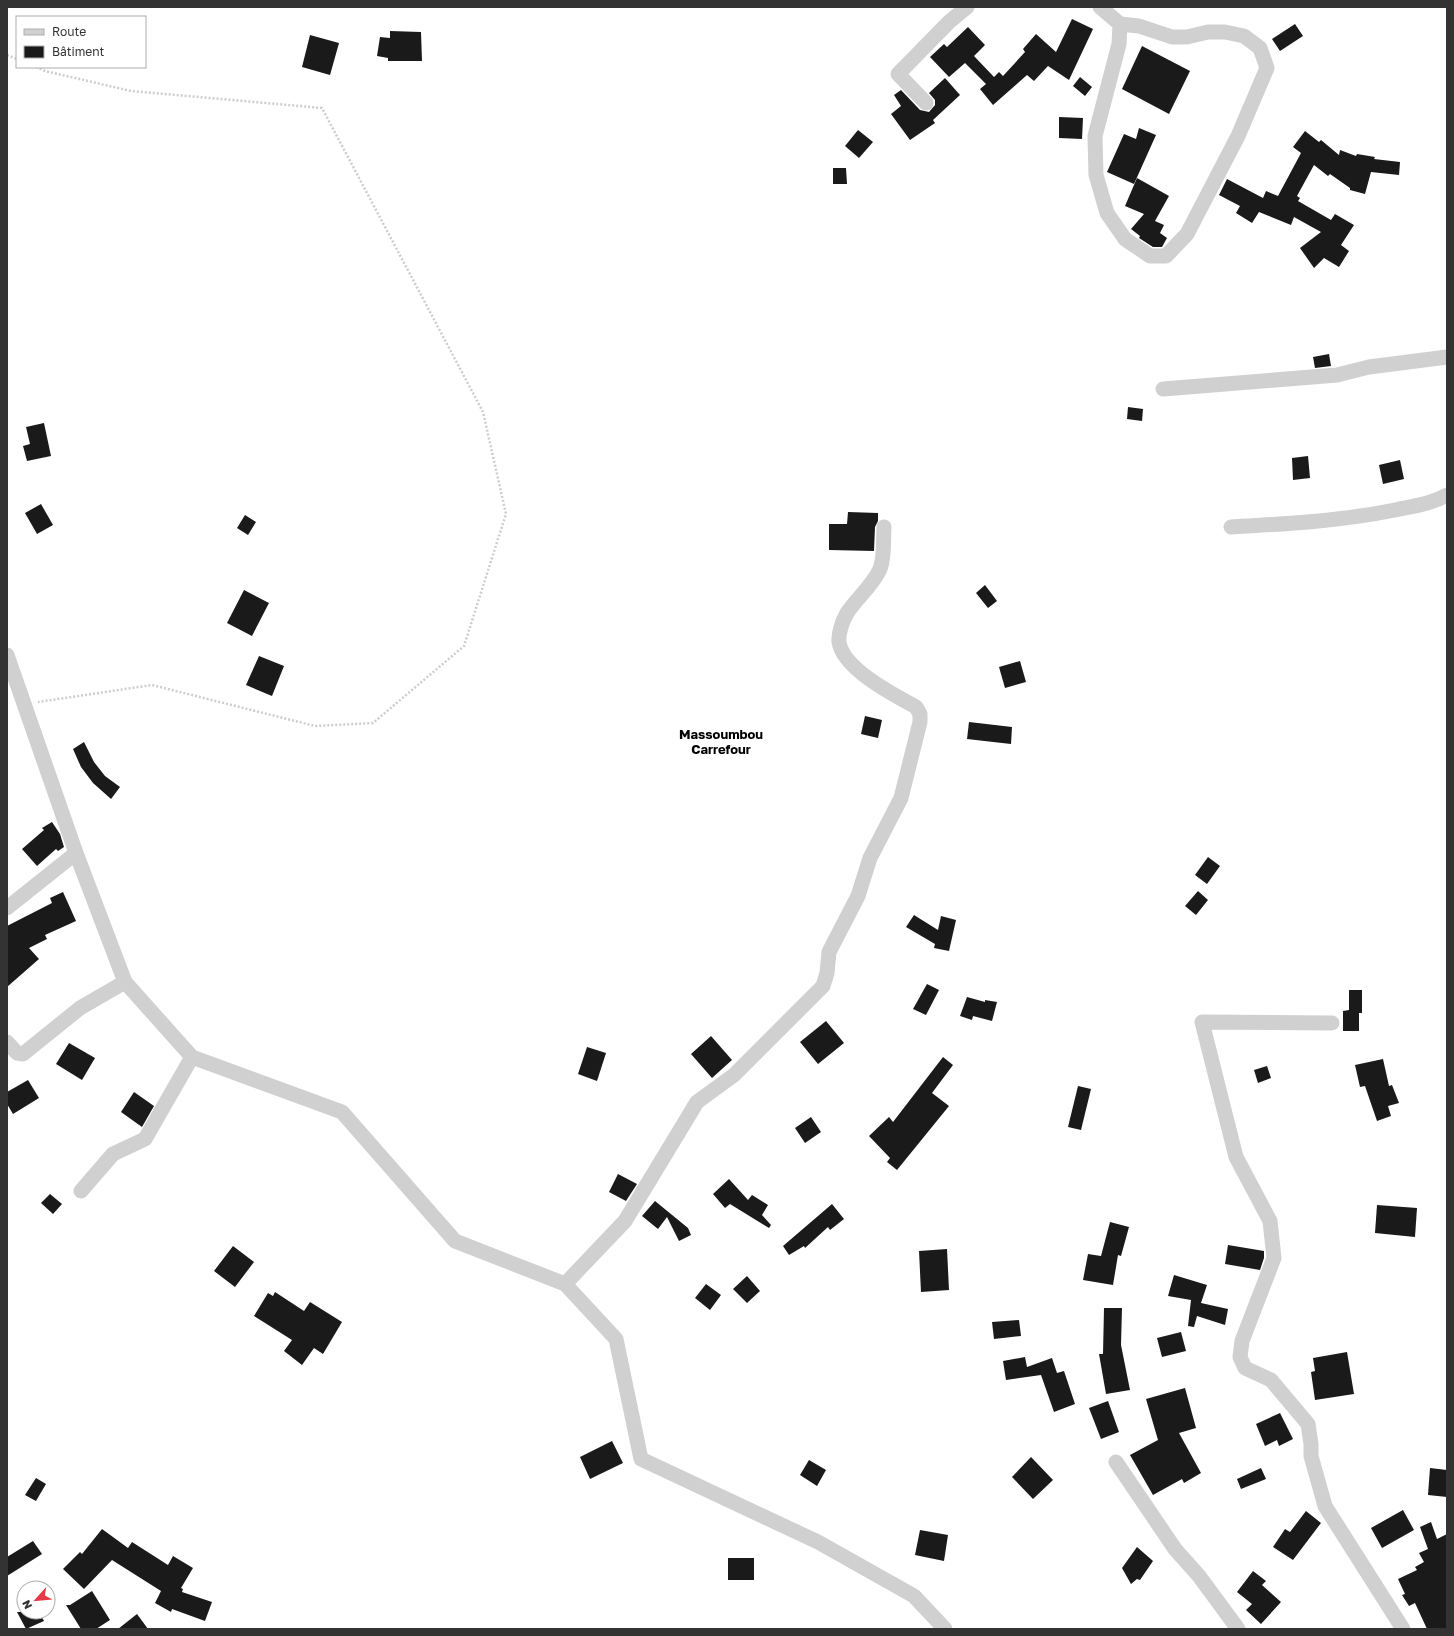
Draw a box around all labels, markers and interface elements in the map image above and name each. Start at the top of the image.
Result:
legend [16,16,146,68]
text: Route [52,24,86,39]
text: Bâtiment [52,44,105,59]
district label: Massoumbou Carrefour [679,726,763,757]
north arrow [16,1580,56,1620]
text: N [19,1598,34,1611]

